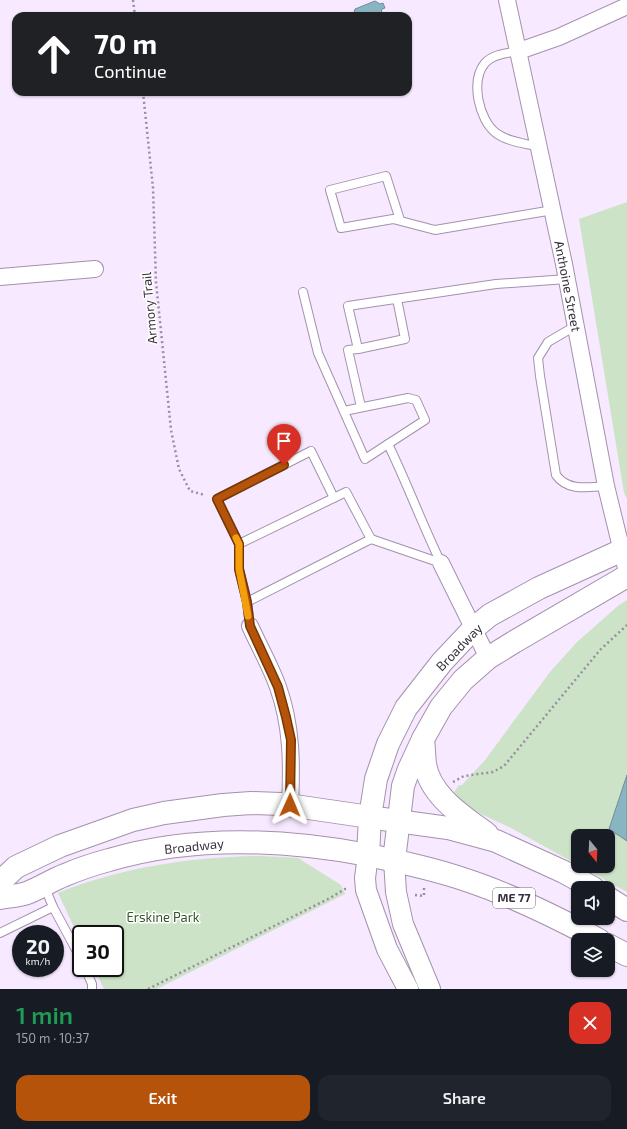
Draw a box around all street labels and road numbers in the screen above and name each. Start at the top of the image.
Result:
street label: Anthoine Street [551,239,585,333]
street label: Armory Trail [138,271,160,345]
street label: Broadway [432,620,486,674]
street label: Broadway [163,835,225,857]
road number: ME 77 [493,888,535,908]

